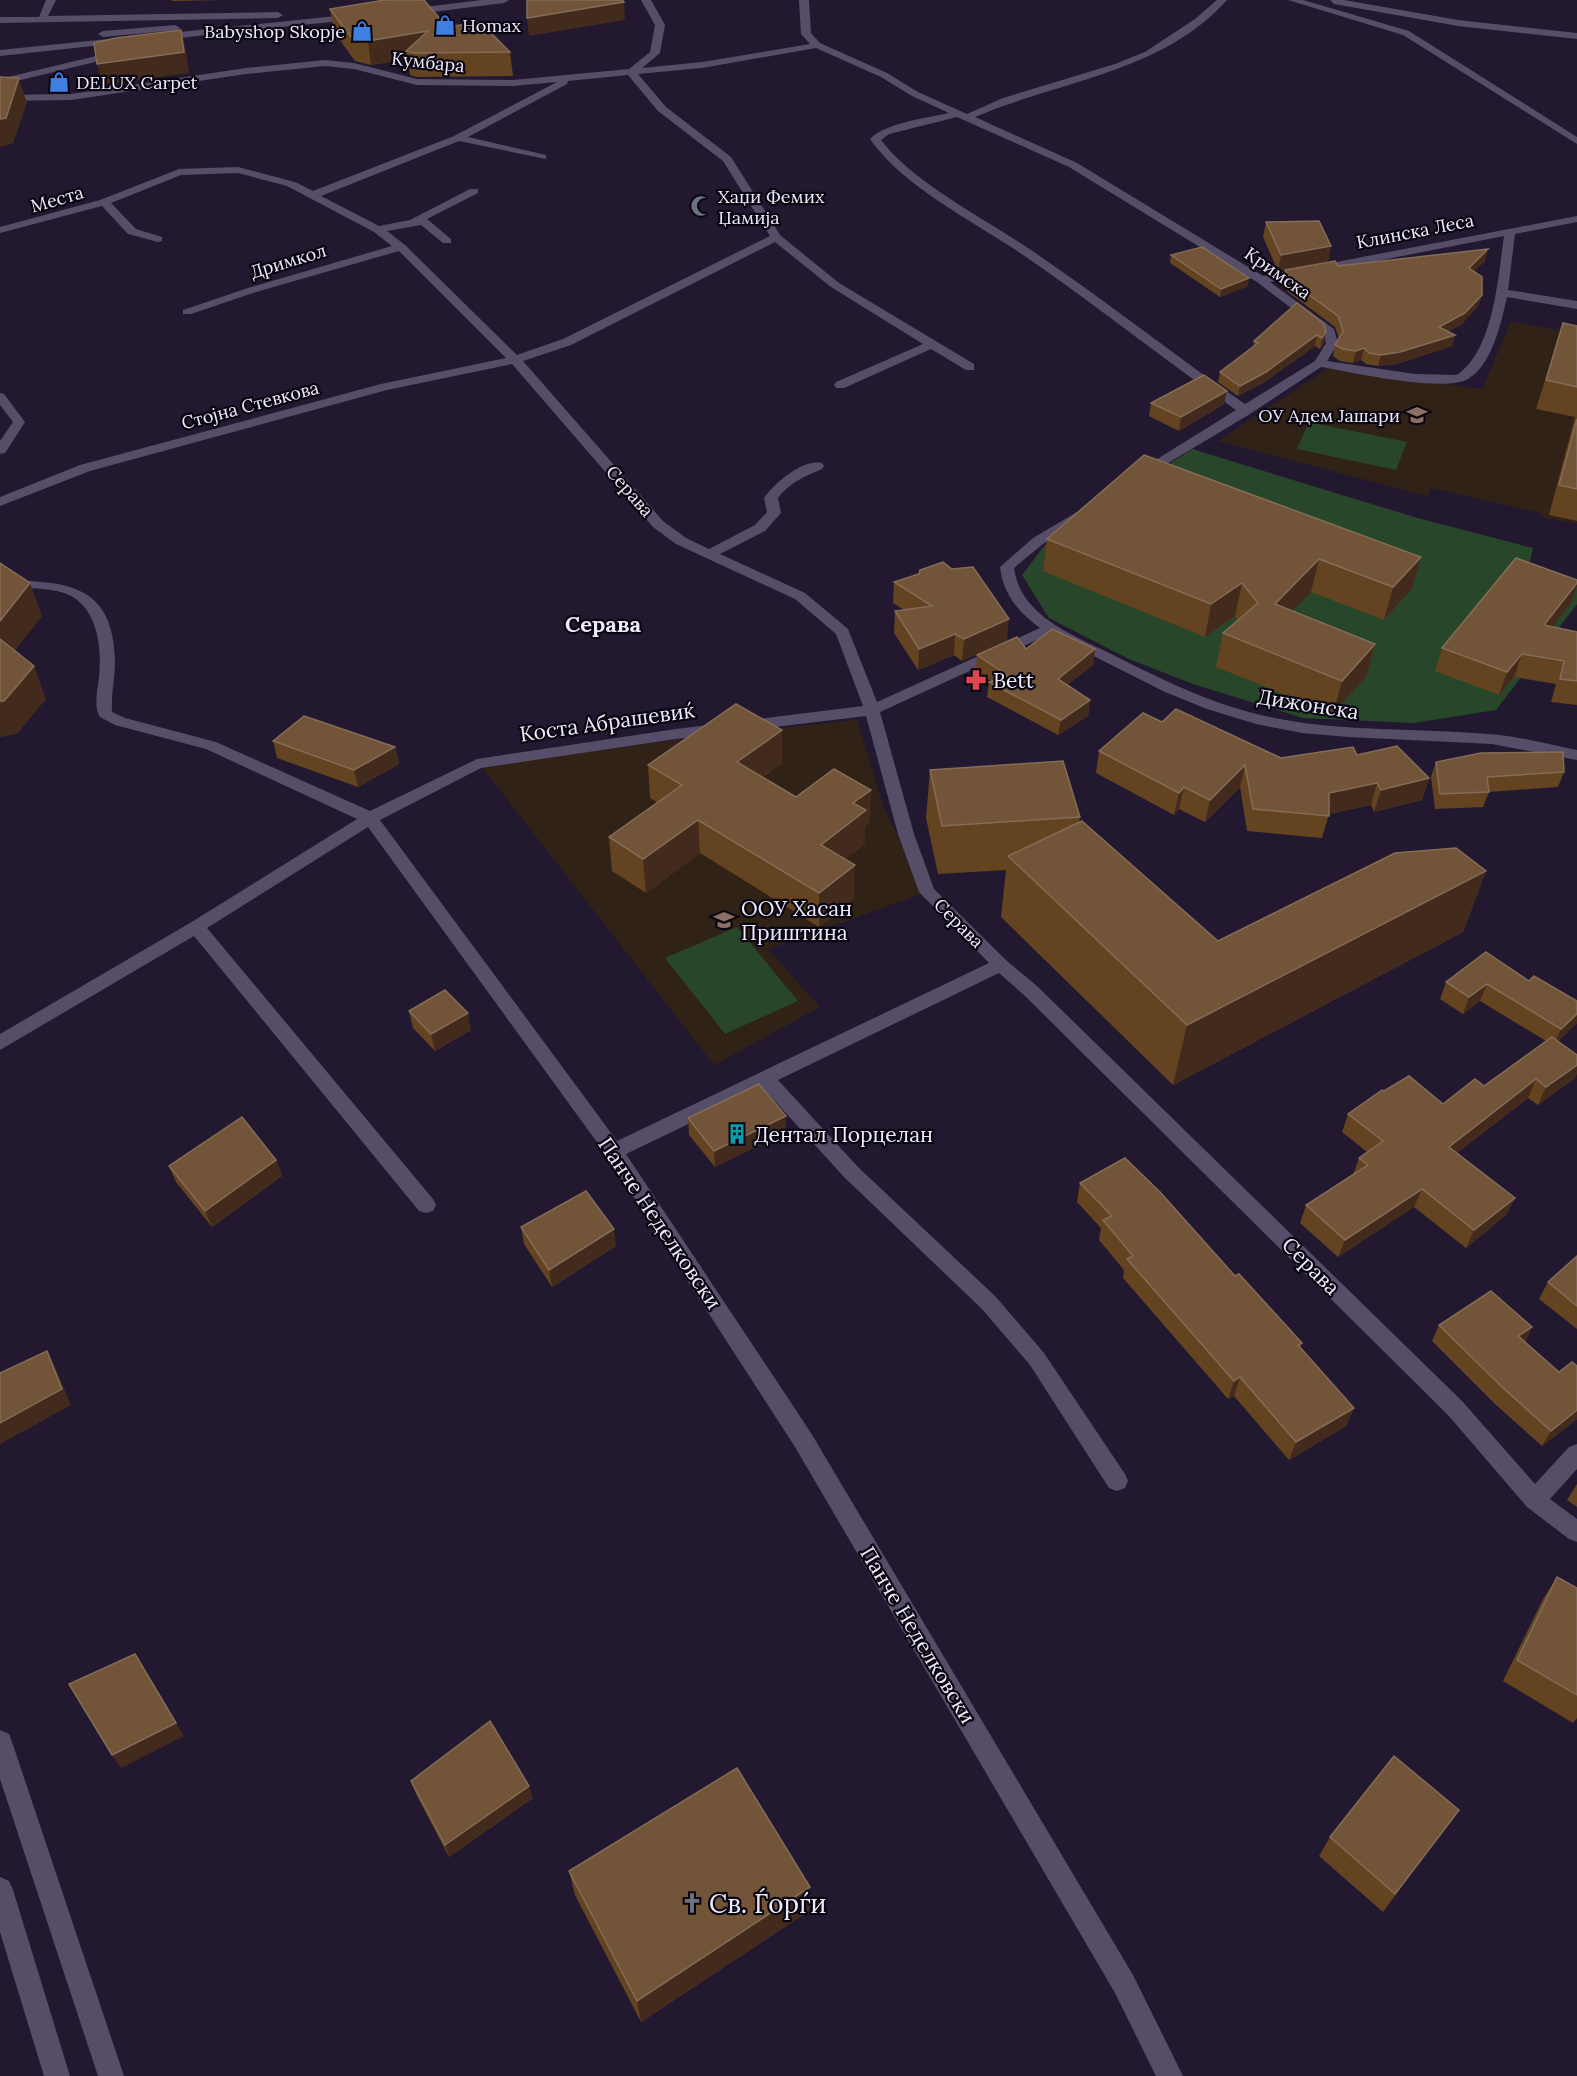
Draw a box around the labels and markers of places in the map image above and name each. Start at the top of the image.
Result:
shop icon: Homax [433,13,457,37]
place label: Homax [462,14,522,37]
shop icon: Babyshop Skopje [350,19,374,43]
place label: Babyshop Skopje [204,20,345,43]
shop icon: DELUX Carpet [47,70,71,94]
place label: DELUX Carpet [76,71,198,94]
place label: Хаџи Фемих Џамија [718,185,825,229]
mosque icon: Хаџи Фемих Џамија [689,194,713,218]
school or university icon: ОУ Адем Јашари [1405,403,1429,427]
place label: ОУ Адем Јашари [1258,404,1400,427]
place label: Bett [993,667,1035,694]
pharmacy icon: Bett [964,668,988,692]
place label: ООУ Хасан Приштина [741,895,852,946]
school or university icon: ООУ Хасан Приштина [712,908,736,932]
place label: Дентал Порцелан [754,1121,933,1148]
building icon: Дентал Порцелан [725,1122,749,1146]
place label: Св. Ѓорѓи [709,1887,827,1920]
church icon: Св. Ѓорѓи [680,1891,704,1915]

